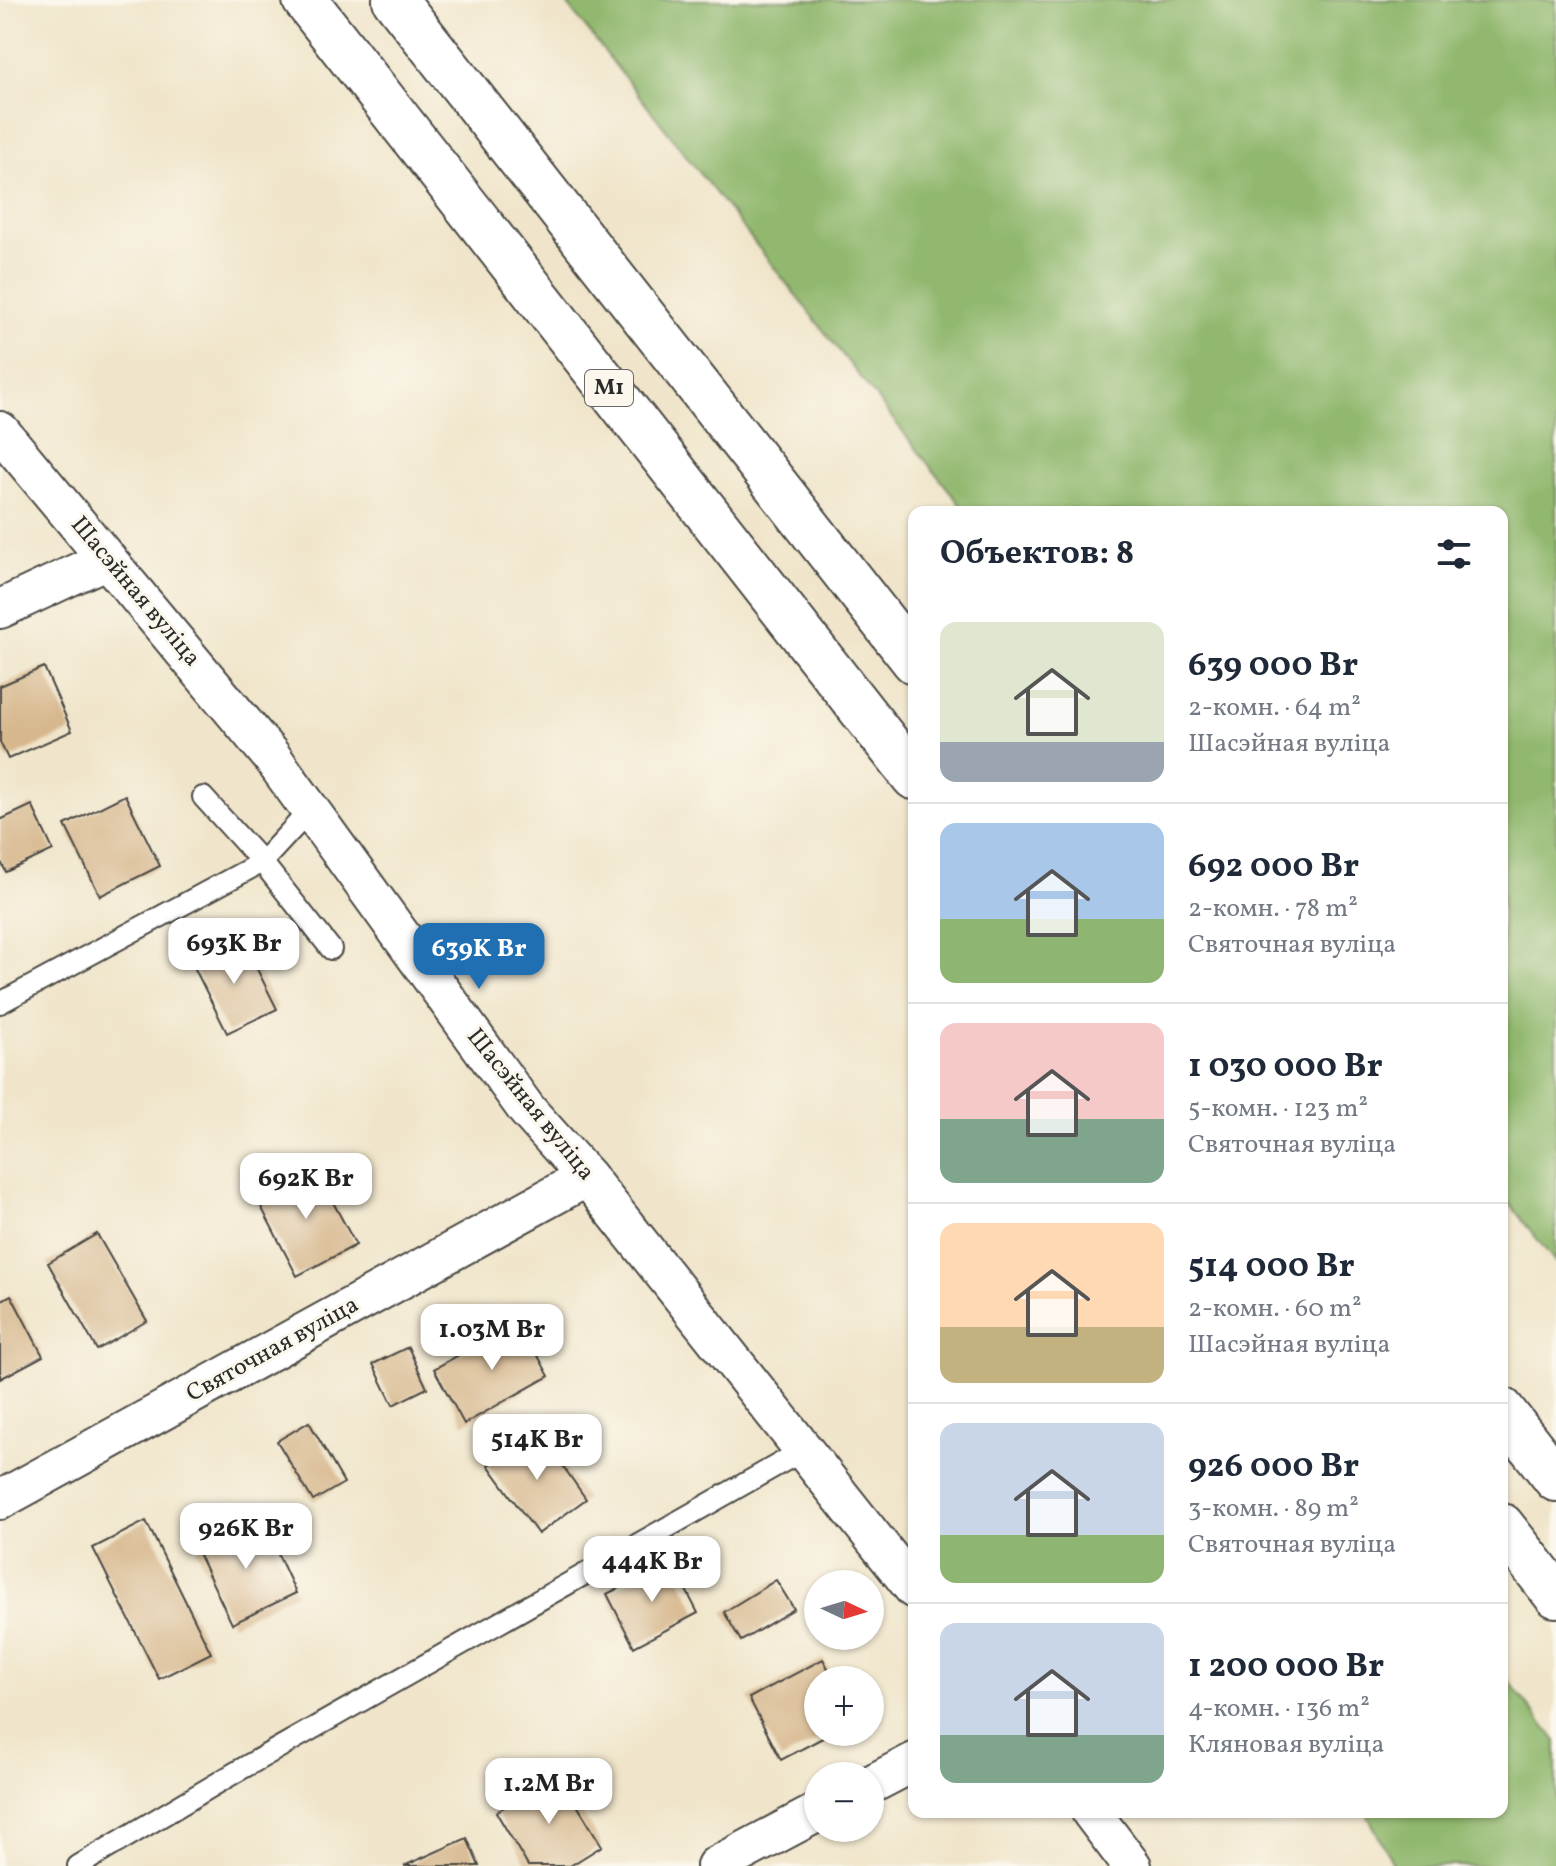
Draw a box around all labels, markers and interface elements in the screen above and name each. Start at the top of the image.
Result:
road number: М1 [585,370,633,406]
street label: Шасэйная вуліца [62,509,208,675]
text: Объектов: 8 [940,531,1134,578]
icon: filters [1432,532,1476,576]
text: 639 000 Br [1188,643,1358,690]
icon: home [1004,654,1100,750]
text: 2-комн. · 64 m² [1188,690,1361,726]
text: Шасэйная вуліца [1188,726,1391,762]
text: 692 000 Br [1188,844,1359,891]
icon: home [1004,855,1100,951]
text: 2-комн. · 78 m² [1188,891,1358,927]
pin: 693K Br [160,918,308,986]
pin: 639K Br [405,923,553,991]
text: 693K Br [186,926,282,962]
text: Святочная вуліца [1188,927,1396,963]
text: 639K Br [431,931,527,967]
street label: Шасэйная вуліца [458,1022,602,1188]
text: 1 030 000 Br [1188,1044,1383,1091]
icon: home [1004,1055,1100,1151]
text: 5-комн. · 123 m² [1188,1091,1368,1127]
text: Святочная вуліца [1188,1127,1396,1163]
pin: 692K Br [232,1153,380,1221]
text: 692K Br [258,1161,354,1197]
text: 514 000 Br [1188,1244,1355,1291]
icon: home [1004,1255,1100,1351]
street label: Святочная вуліца [181,1289,365,1411]
text: 2-комн. · 60 m² [1188,1291,1362,1327]
pin: 1.03M Br [409,1304,575,1372]
text: 1.03M Br [439,1312,545,1348]
text: Шасэйная вуліца [1188,1327,1391,1363]
pin: 514K Br [463,1414,611,1482]
text: 514K Br [491,1422,583,1458]
text: 926 000 Br [1188,1444,1359,1491]
icon: home [1004,1455,1100,1551]
text: 3-комн. · 89 m² [1188,1491,1359,1527]
pin: 926K Br [172,1503,320,1571]
text: 926K Br [198,1511,294,1547]
text: Святочная вуліца [1188,1527,1396,1563]
pin: 444K Br [578,1536,726,1604]
text: 444K Br [601,1544,703,1580]
north arrow [804,1570,884,1650]
map controls [804,1570,884,1842]
text: 1 200 000 Br [1188,1644,1384,1691]
icon: home [1004,1655,1100,1751]
button: + [804,1666,884,1746]
text: 4-комн. · 136 m² [1188,1691,1370,1727]
text: Кляновая вуліца [1188,1727,1384,1763]
pin: 1.2M Br [475,1758,623,1826]
button: − [804,1762,884,1842]
text: 1.2M Br [503,1766,595,1802]

